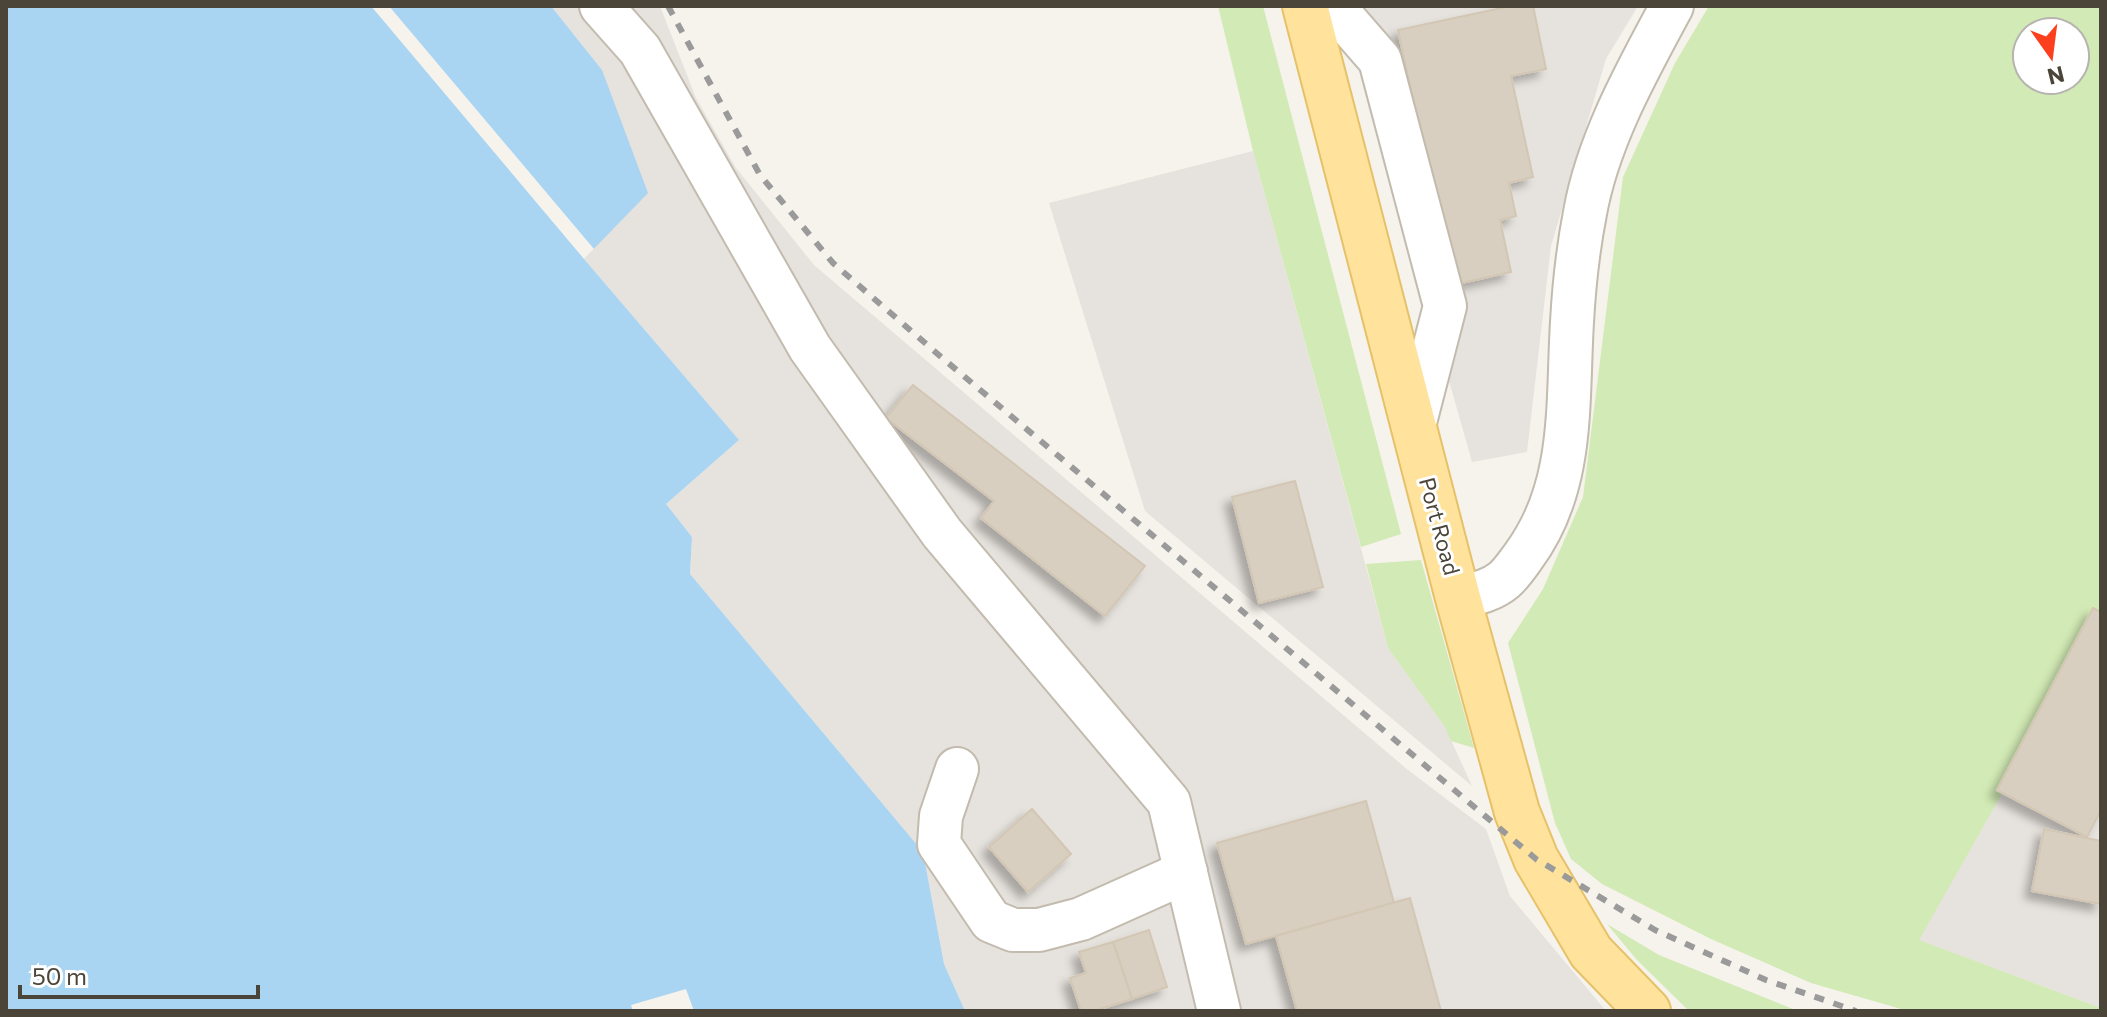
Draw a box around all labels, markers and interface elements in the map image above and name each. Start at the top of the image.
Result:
north arrow [2011,16,2091,96]
text: N [2045,61,2067,91]
street label: Port Road [1414,474,1466,578]
scale bar [20,949,258,999]
text: 50 m [32,961,87,990]

